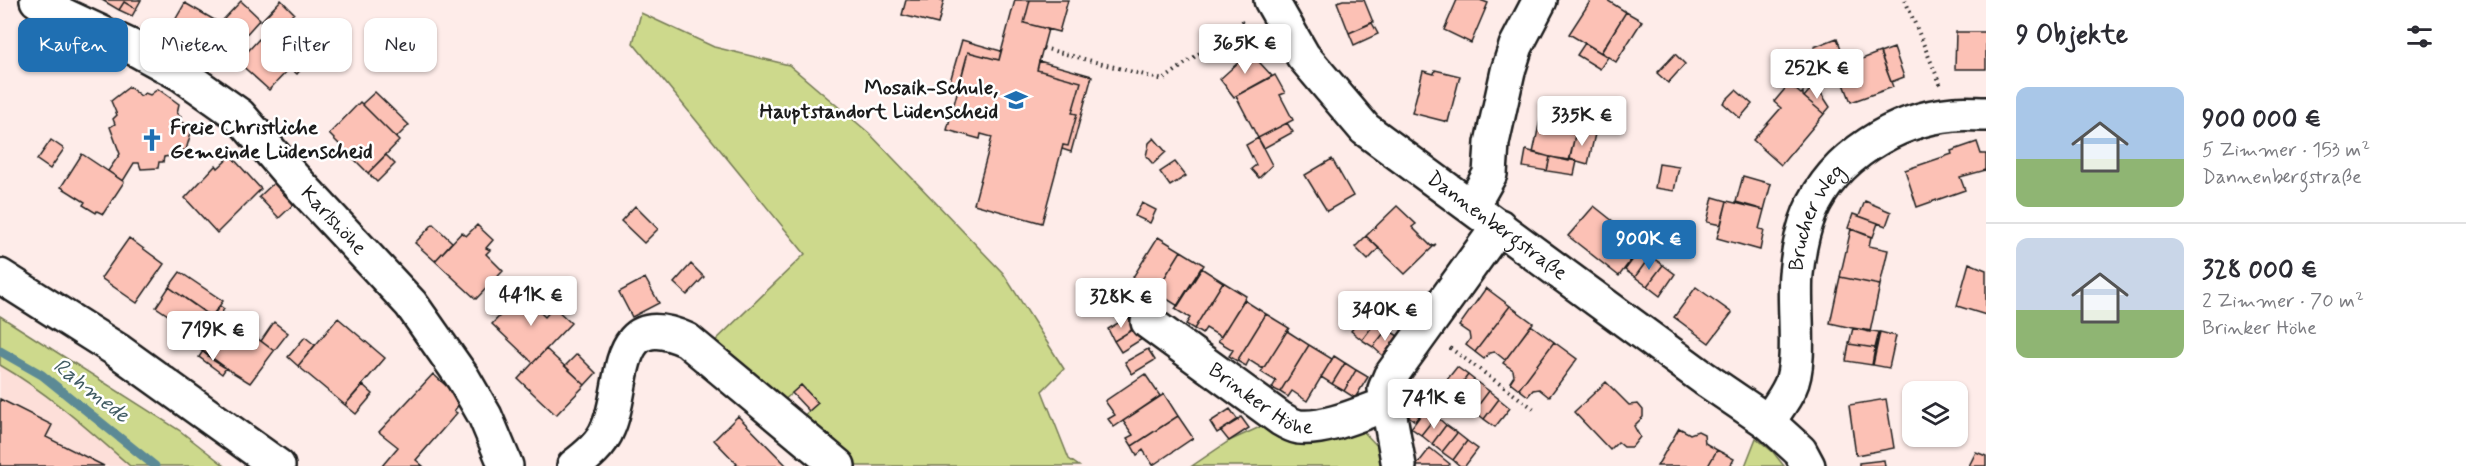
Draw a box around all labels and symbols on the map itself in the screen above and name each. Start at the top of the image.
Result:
pin: 365K € [1196,24,1294,75]
pin: 252K € [1768,49,1866,100]
place label: Mosaik-Schule, Hauptstandort Lüdenscheid [760,74,998,126]
school or university icon: Mosaik-Schule, Hauptstandort Lüdenscheid [1003,87,1029,113]
pin: 335K € [1533,96,1631,147]
place label: Freie Christliche Gemeinde Lüdenscheid [170,114,373,166]
church icon: Freie Christliche Gemeinde Lüdenscheid [139,127,165,153]
street label: Brucher Weg [1782,158,1852,272]
street label: Dannenbergstraße [1421,165,1573,287]
street label: Karlshöhe [294,180,373,262]
pin: 900K € [1600,220,1698,271]
pin: 441K € [482,276,580,327]
pin: 328K € [1072,278,1170,329]
pin: 340K € [1336,291,1434,342]
pin: 719K € [164,311,262,362]
water label: Rahmede [47,352,136,430]
street label: Brinker Höhe [1202,356,1313,442]
pin: 741K € [1385,379,1483,430]

